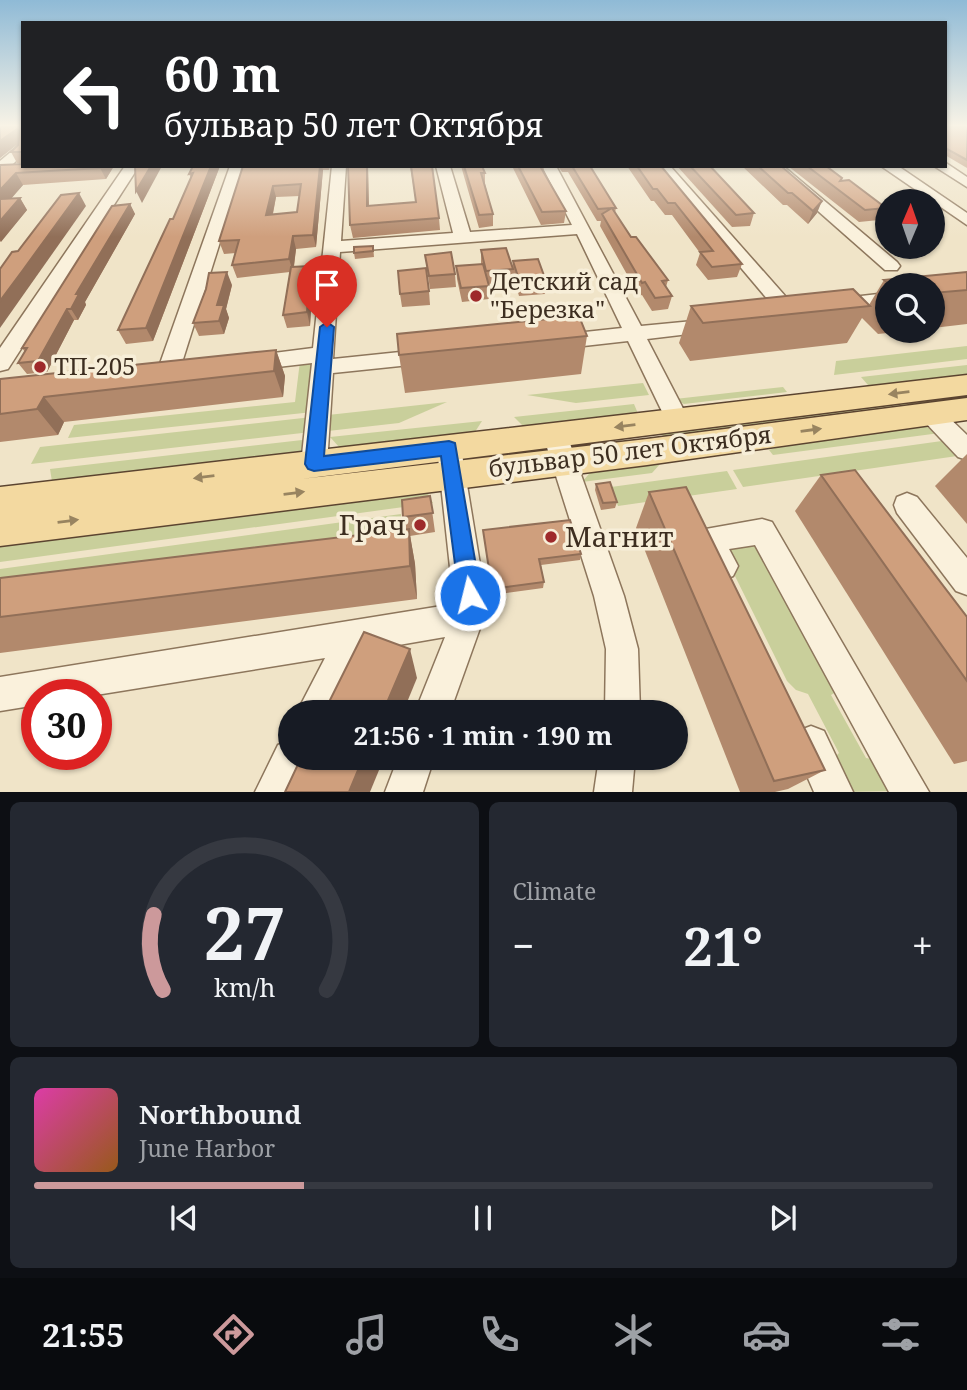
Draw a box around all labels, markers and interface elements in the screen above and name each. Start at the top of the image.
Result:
text: 60 m [164,40,280,106]
icon: left [49,49,140,140]
text: бульвар 50 лет Октября [164,103,544,146]
north arrow [875,189,945,259]
map controls [875,189,945,343]
pin [297,255,357,327]
place label: Детский сад "Березка" [490,264,638,325]
icon: arrive [308,266,346,304]
button: search [875,273,945,343]
marker: Детский сад "Березка" [468,288,484,304]
place label: ТП-205 [54,349,136,382]
marker: ТП-205 [32,359,48,375]
one-way arrow [888,388,910,399]
street label: бульвар 50 лет Октября [487,417,773,484]
one-way arrow [614,421,636,432]
one-way arrow [800,424,822,435]
one-way arrow [193,472,215,483]
one-way arrow [283,488,305,499]
place label: Грач [339,505,406,543]
one-way arrow [57,516,79,527]
marker: Грач [412,517,428,533]
place label: Магнит [565,517,674,555]
marker: Магнит [543,529,559,545]
position arrow [433,558,507,632]
speed limit sign: 30 [21,679,112,770]
text: 21:56 · 1 min · 190 m [353,717,613,753]
text: Climate [513,875,596,907]
text: 27 [203,883,285,982]
text: 21° [683,910,763,981]
text: − [513,919,535,971]
text: + [912,919,933,971]
text: km/h [214,970,275,1004]
text: Northbound [139,1096,301,1132]
text: June Harbor [139,1132,275,1164]
icon: previous [165,1199,203,1237]
icon: pause [464,1199,502,1237]
icon: next [764,1199,802,1237]
icon: directions [209,1310,258,1359]
icon: music [342,1310,391,1359]
icon: phone [475,1310,524,1359]
icon: climate [609,1310,658,1359]
icon: car [742,1310,791,1359]
icon: filters [876,1310,925,1359]
text: 21:55 [42,1313,124,1356]

